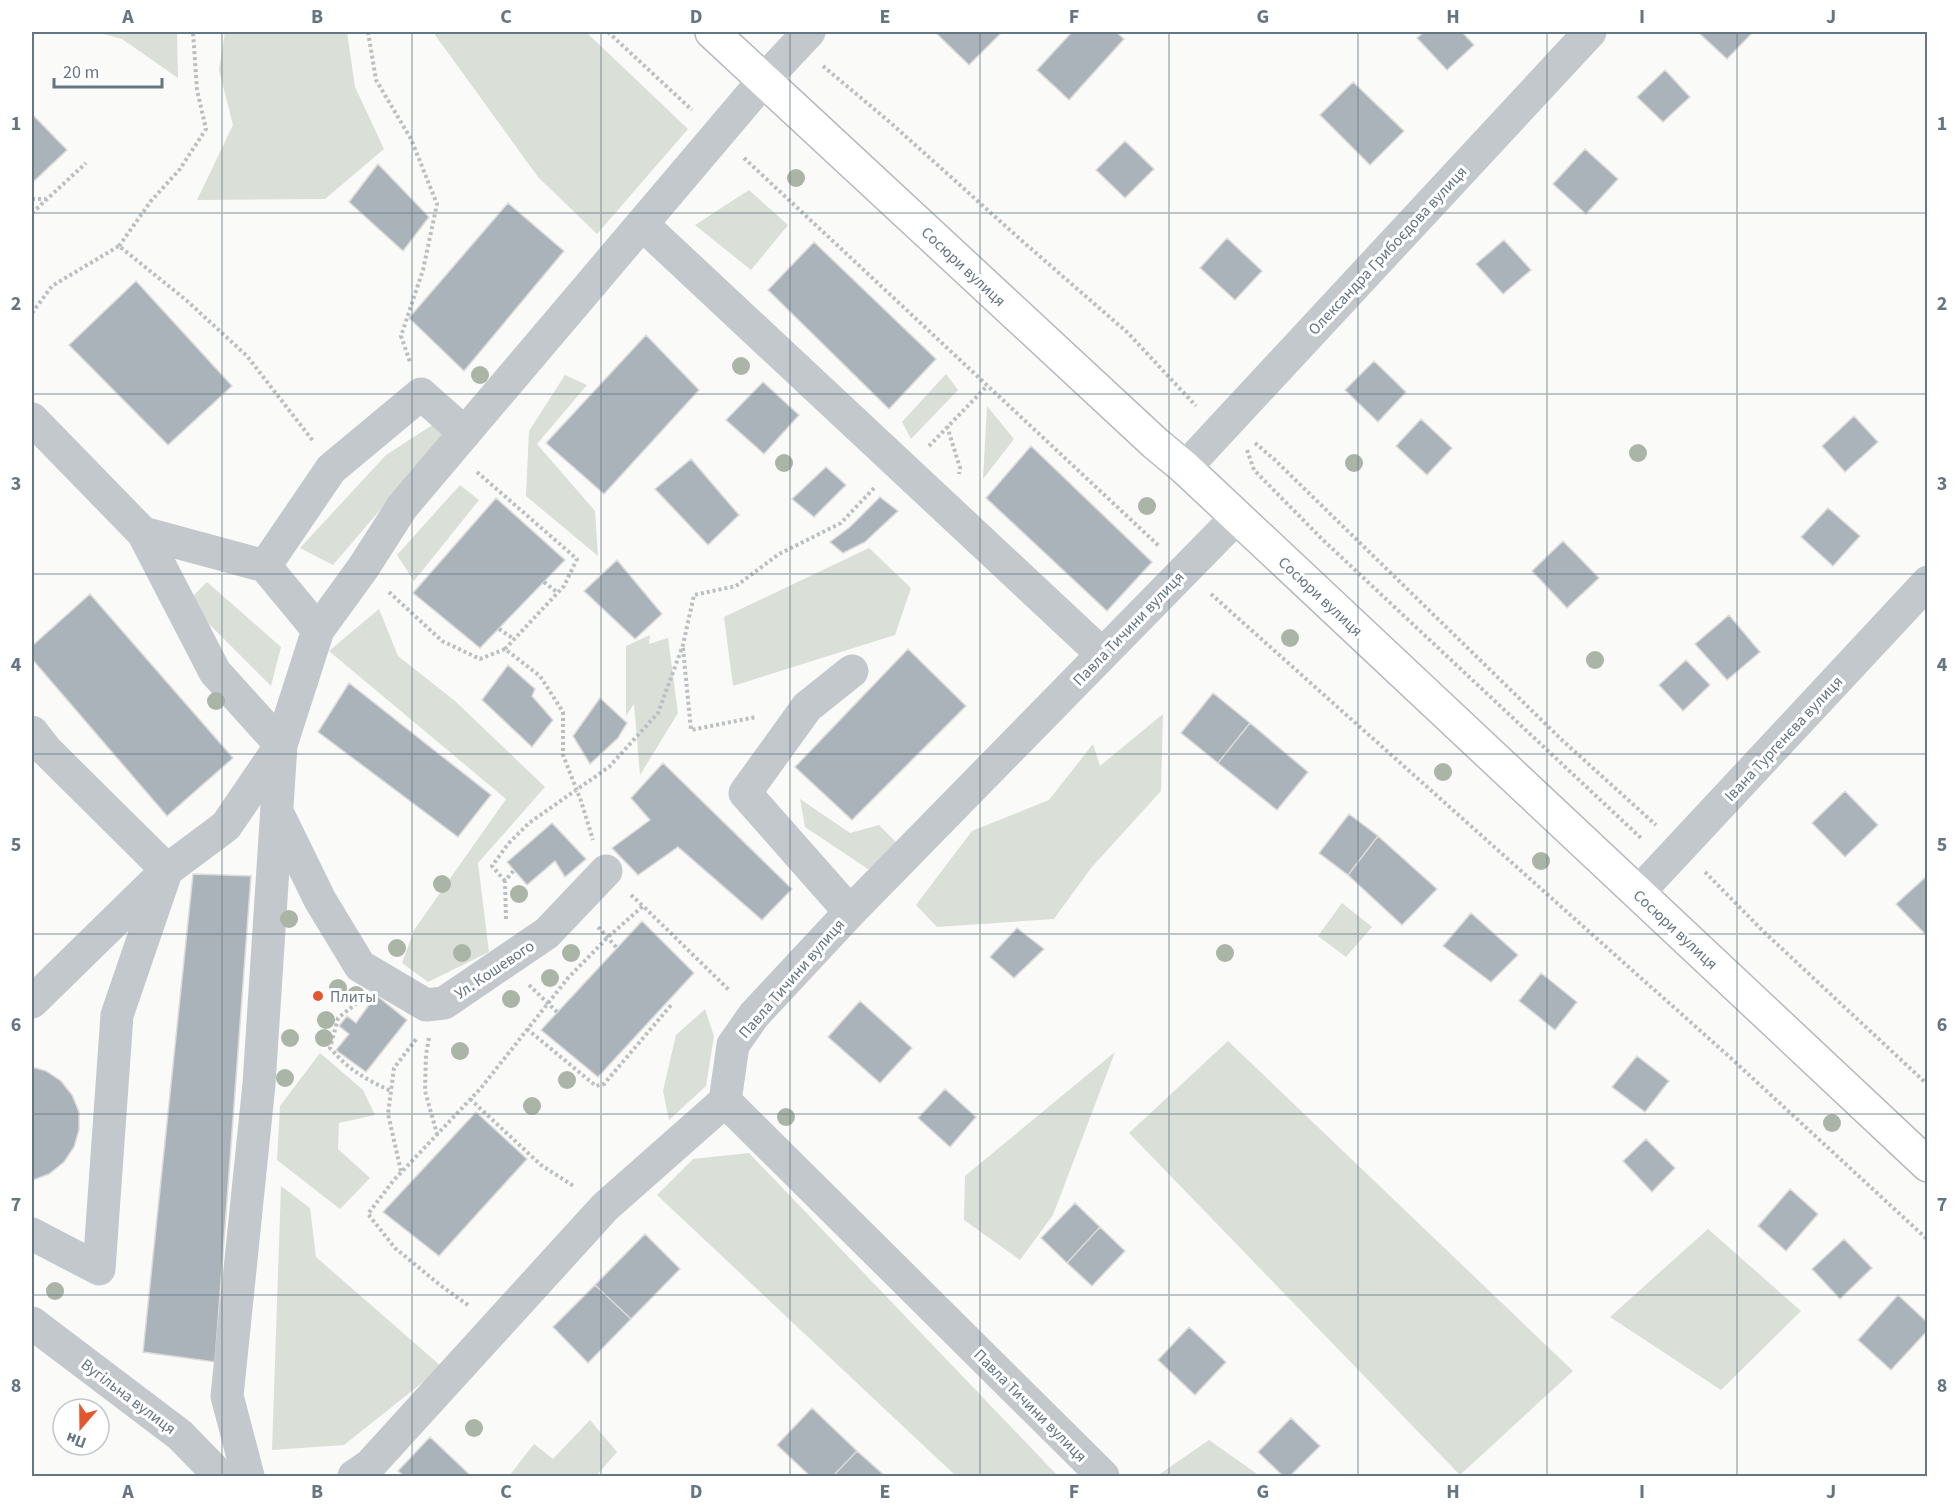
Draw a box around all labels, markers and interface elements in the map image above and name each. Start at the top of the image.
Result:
text: A [121,3,134,31]
text: B [311,3,323,31]
text: C [500,3,512,31]
text: D [690,3,702,31]
text: E [880,3,890,31]
text: F [1069,3,1079,31]
text: G [1257,3,1269,31]
text: H [1446,3,1460,31]
text: I [1639,3,1645,31]
text: J [1826,3,1836,31]
scale bar [54,51,162,89]
text: 20 m [63,60,99,85]
text: 1 [11,110,21,138]
text: 1 [1937,110,1947,138]
street label: Олександра Грибоєдова вулиця [1303,161,1472,340]
street label: Сосюри вулиця [916,222,1010,312]
text: 2 [11,290,21,318]
text: 2 [1937,290,1947,318]
text: 3 [11,470,21,498]
text: 3 [1937,470,1947,498]
street label: Сосюри вулиця [1273,552,1367,642]
street label: Павла Тичини вулиця [1068,566,1189,691]
text: 4 [11,651,22,679]
text: 4 [1937,651,1948,679]
street label: Івана Тургенєва вулиця [1720,671,1848,806]
text: 5 [11,831,21,859]
text: 5 [1937,831,1947,859]
street label: Сосюри вулиця [1628,885,1722,975]
street label: Павла Тичини вулиця [734,914,850,1043]
street label: Ул. Кошевого [450,935,539,1005]
place label: Плиты [330,986,376,1008]
marker: Плиты [311,989,325,1003]
text: 6 [11,1011,21,1039]
text: 6 [1937,1011,1947,1039]
text: 7 [11,1191,21,1219]
text: 7 [1937,1191,1947,1219]
street label: Павла Тичини вулиця [969,1344,1092,1467]
street label: Вугільна вулиця [76,1354,181,1440]
text: 8 [11,1372,21,1400]
text: 8 [1937,1372,1947,1400]
north arrow [51,1397,111,1457]
text: Пн [63,1426,89,1454]
text: A [121,1478,134,1506]
text: B [311,1478,323,1506]
text: C [500,1478,512,1506]
text: D [690,1478,702,1506]
text: E [880,1478,890,1506]
text: F [1069,1478,1079,1506]
text: G [1257,1478,1269,1506]
text: H [1446,1478,1460,1506]
text: I [1639,1478,1645,1506]
text: J [1826,1478,1836,1506]

